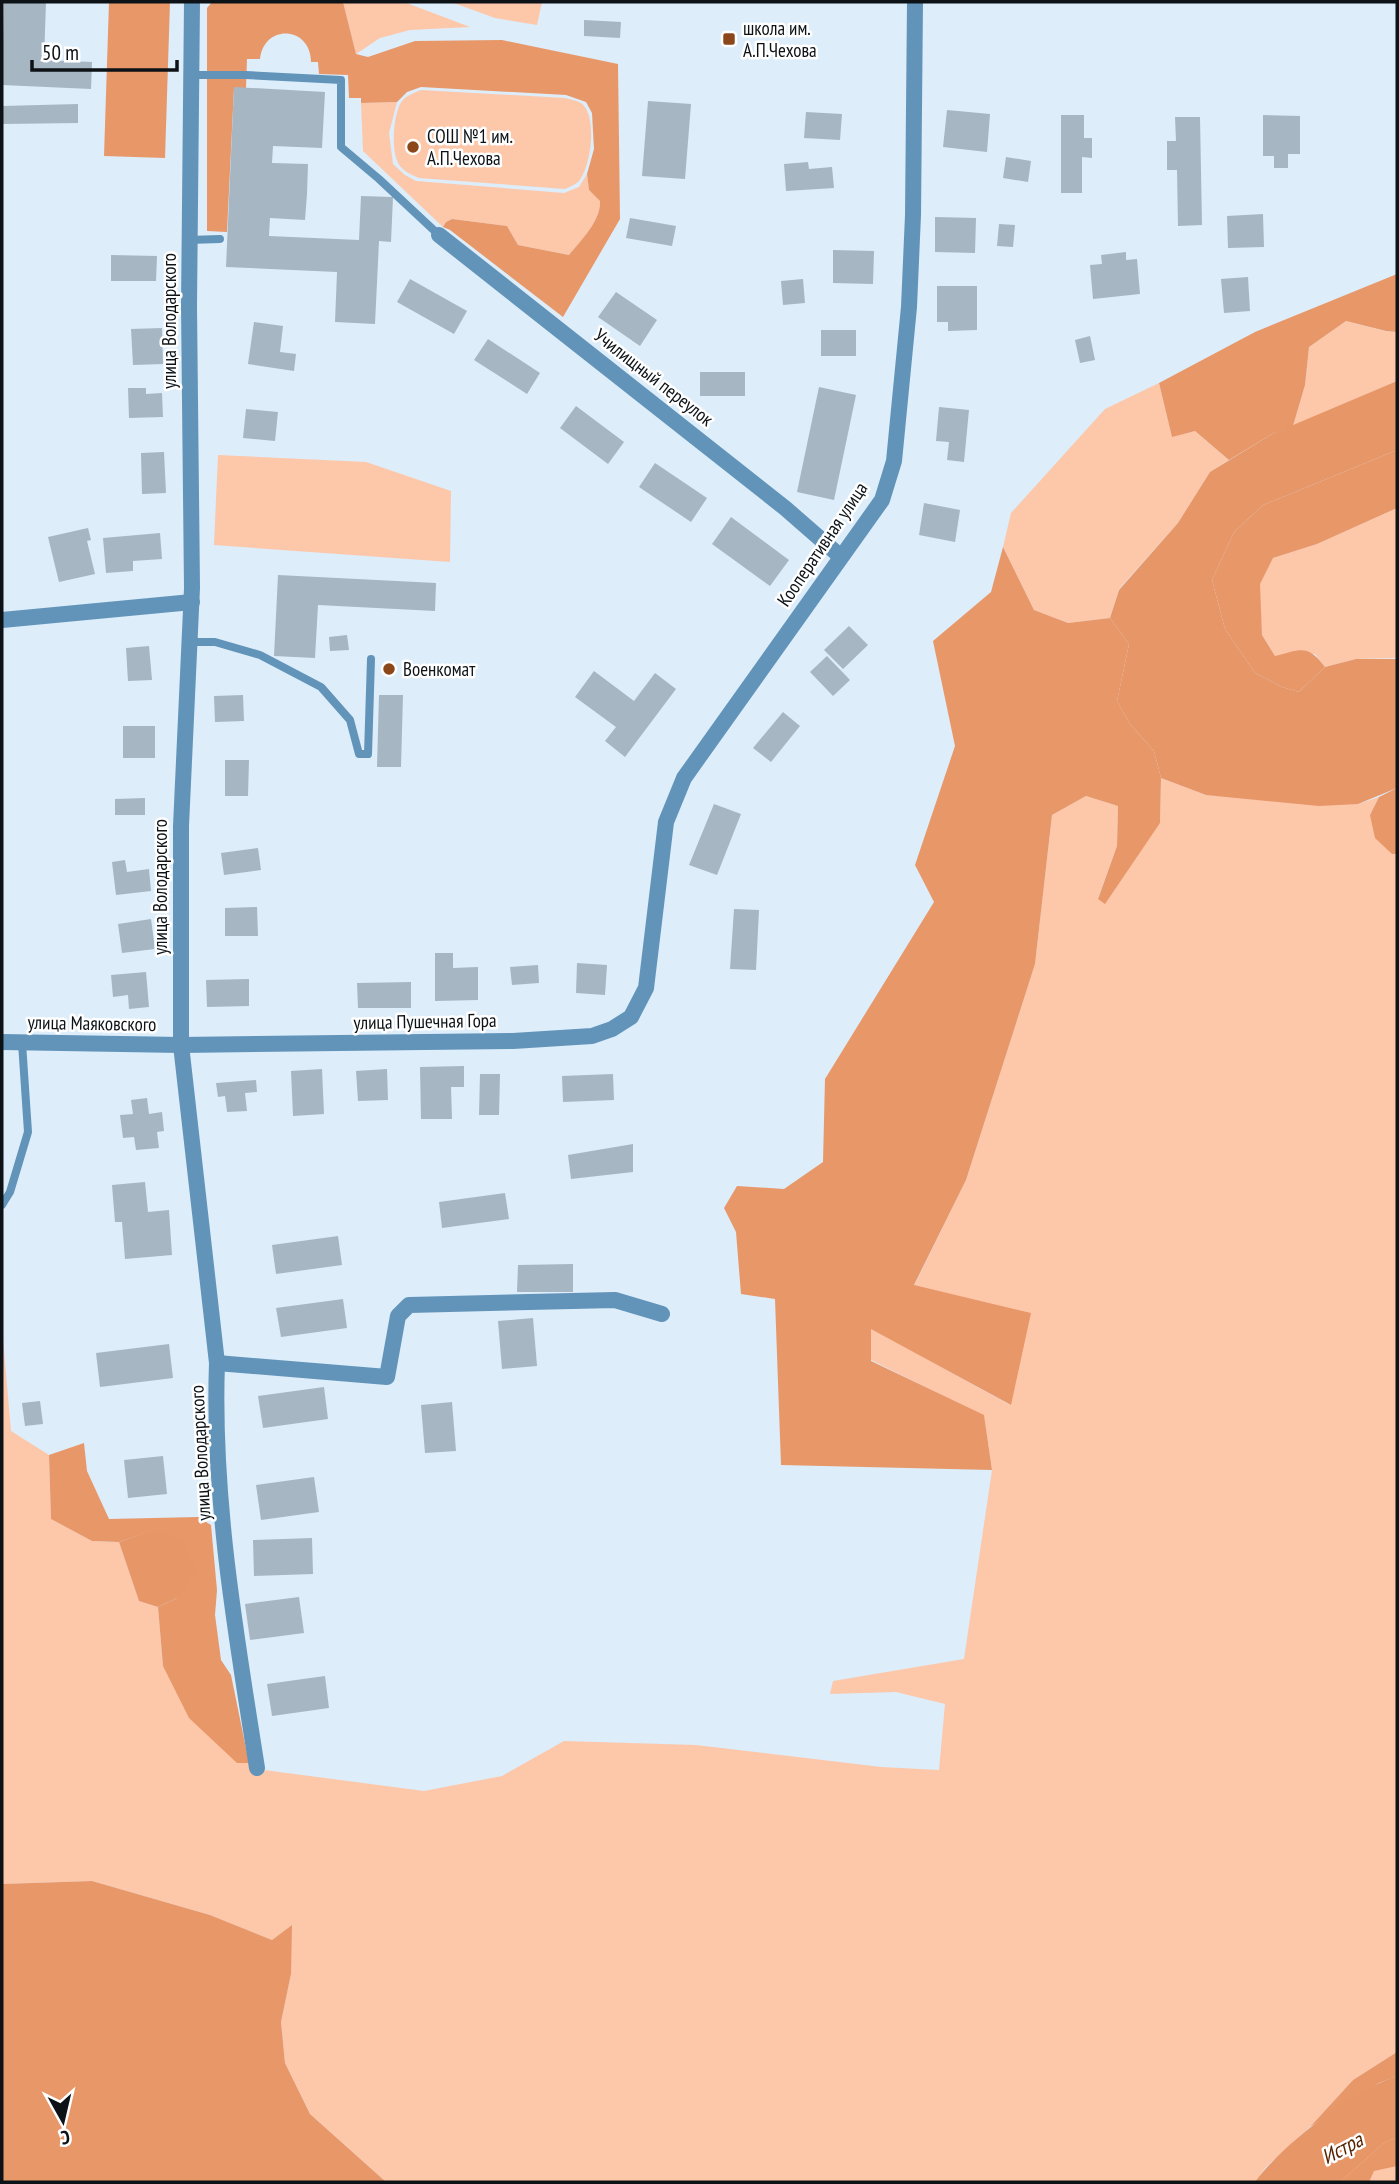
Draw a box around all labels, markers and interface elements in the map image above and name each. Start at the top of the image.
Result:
place label: школа им. А.П.Чехова [743,16,817,62]
scale bar [32,28,177,72]
marker: школа им. А.П.Чехова [721,31,737,47]
text: 50 m [42,39,79,66]
place label: СОШ №1 им. А.П.Чехова [427,124,513,170]
marker: СОШ №1 им. А.П.Чехова [405,139,421,155]
street label: улица Володарского [157,253,181,389]
street label: Училищный переулок [590,323,719,431]
street label: Кооперативная улица [772,477,872,611]
place label: Военкомат [403,657,476,681]
marker: Военкомат [381,661,397,677]
street label: улица Володарского [148,819,172,955]
street label: улица Пушечная Гора [353,1008,497,1034]
street label: улица Маяковского [27,1010,157,1036]
street label: улица Володарского [184,1384,216,1522]
north arrow [28,2086,98,2156]
text: С [59,2125,71,2150]
water label: Истра [1317,2125,1369,2170]

